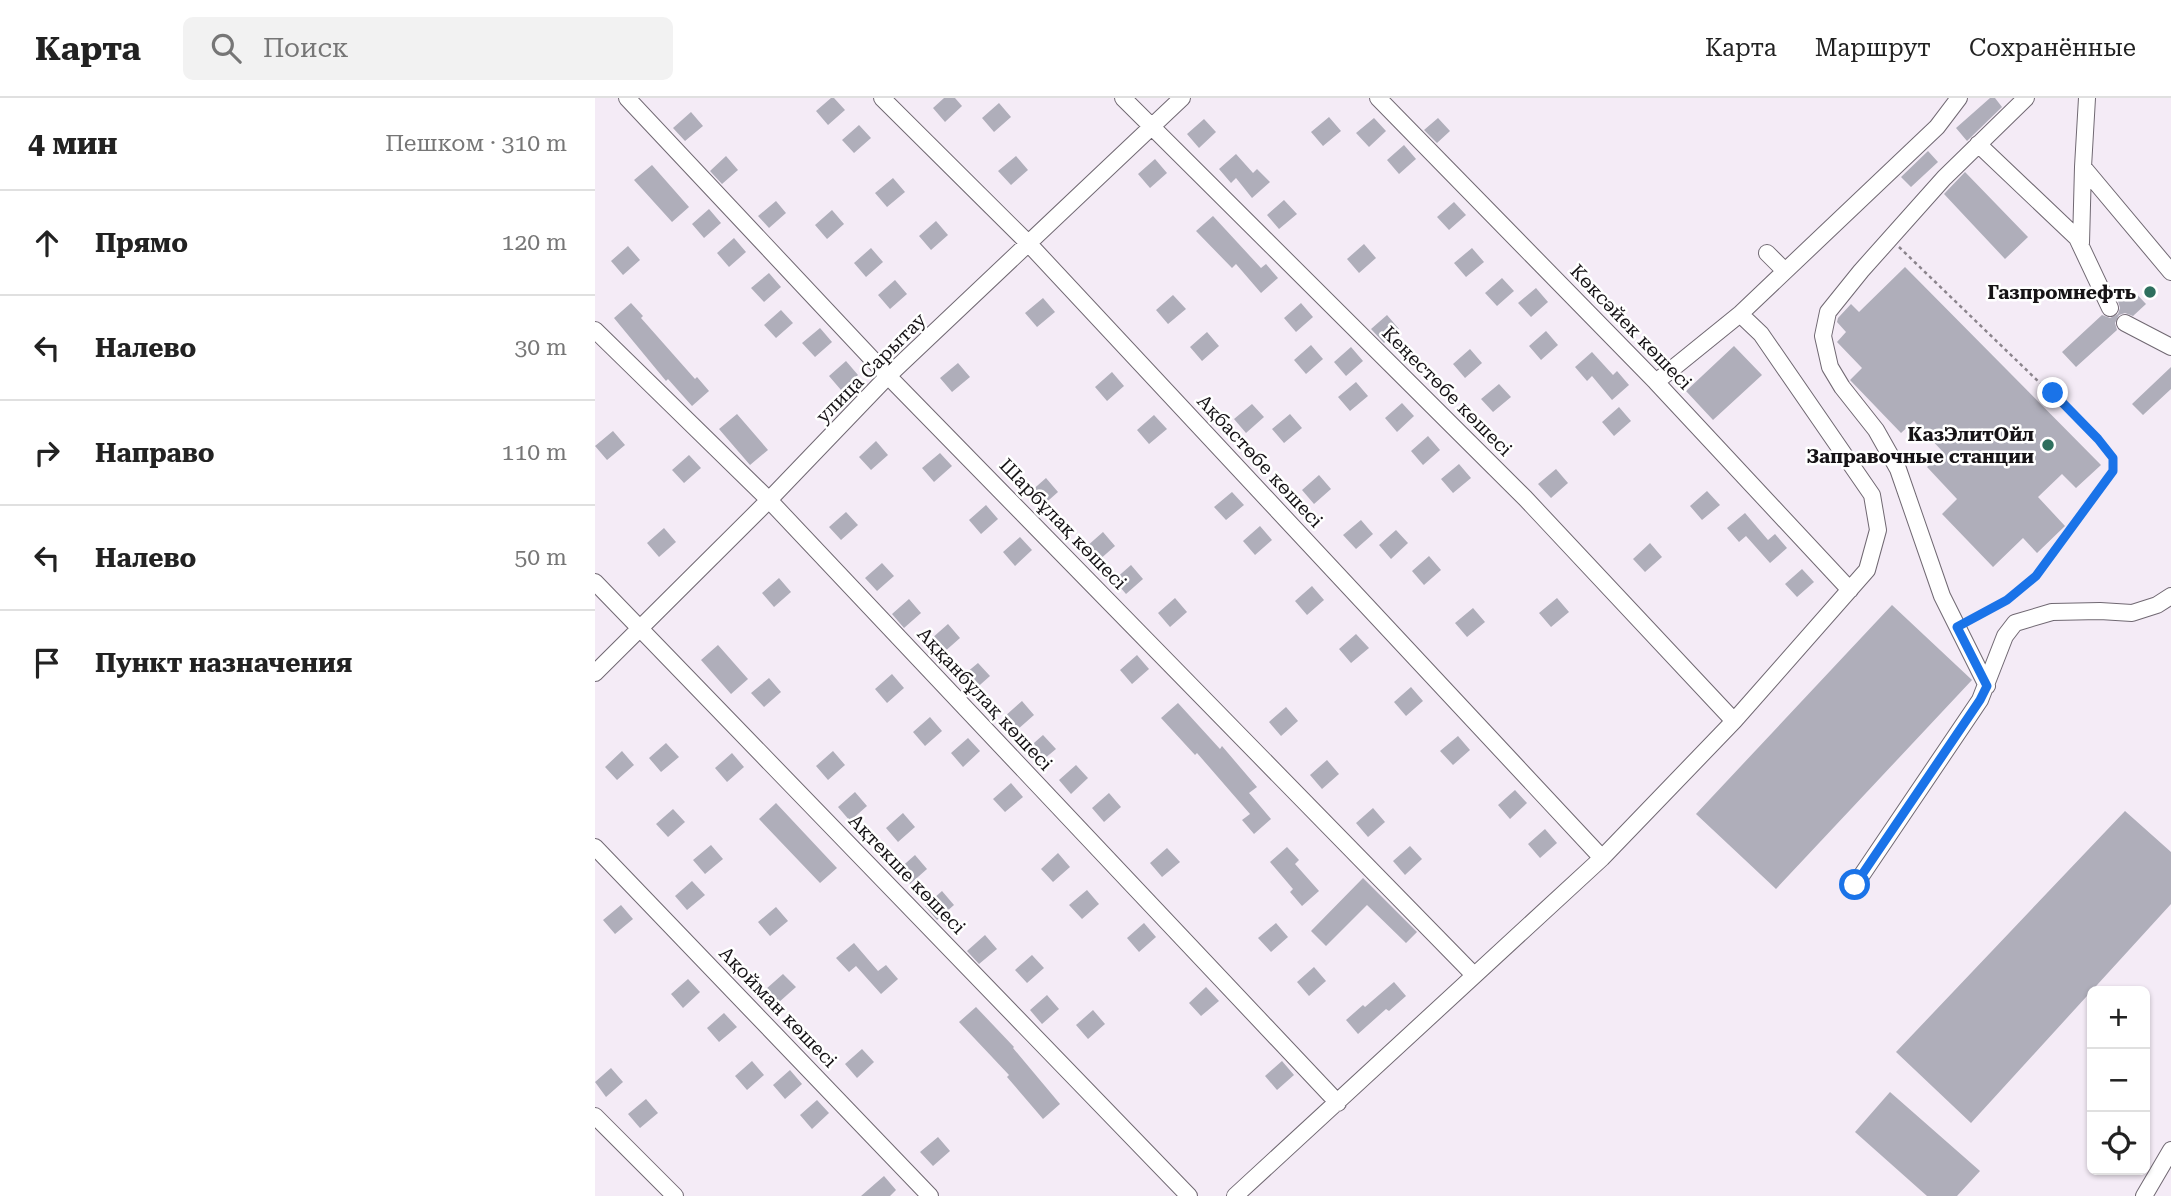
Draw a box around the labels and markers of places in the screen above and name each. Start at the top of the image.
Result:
place label: Газпромнефть [1988,281,2136,304]
marker: Газпромнефть [2142,284,2158,300]
place label: КазЭлитОйл Заправочные станции [1806,423,2034,468]
marker: КазЭлитОйл Заправочные станции [2040,437,2056,453]

